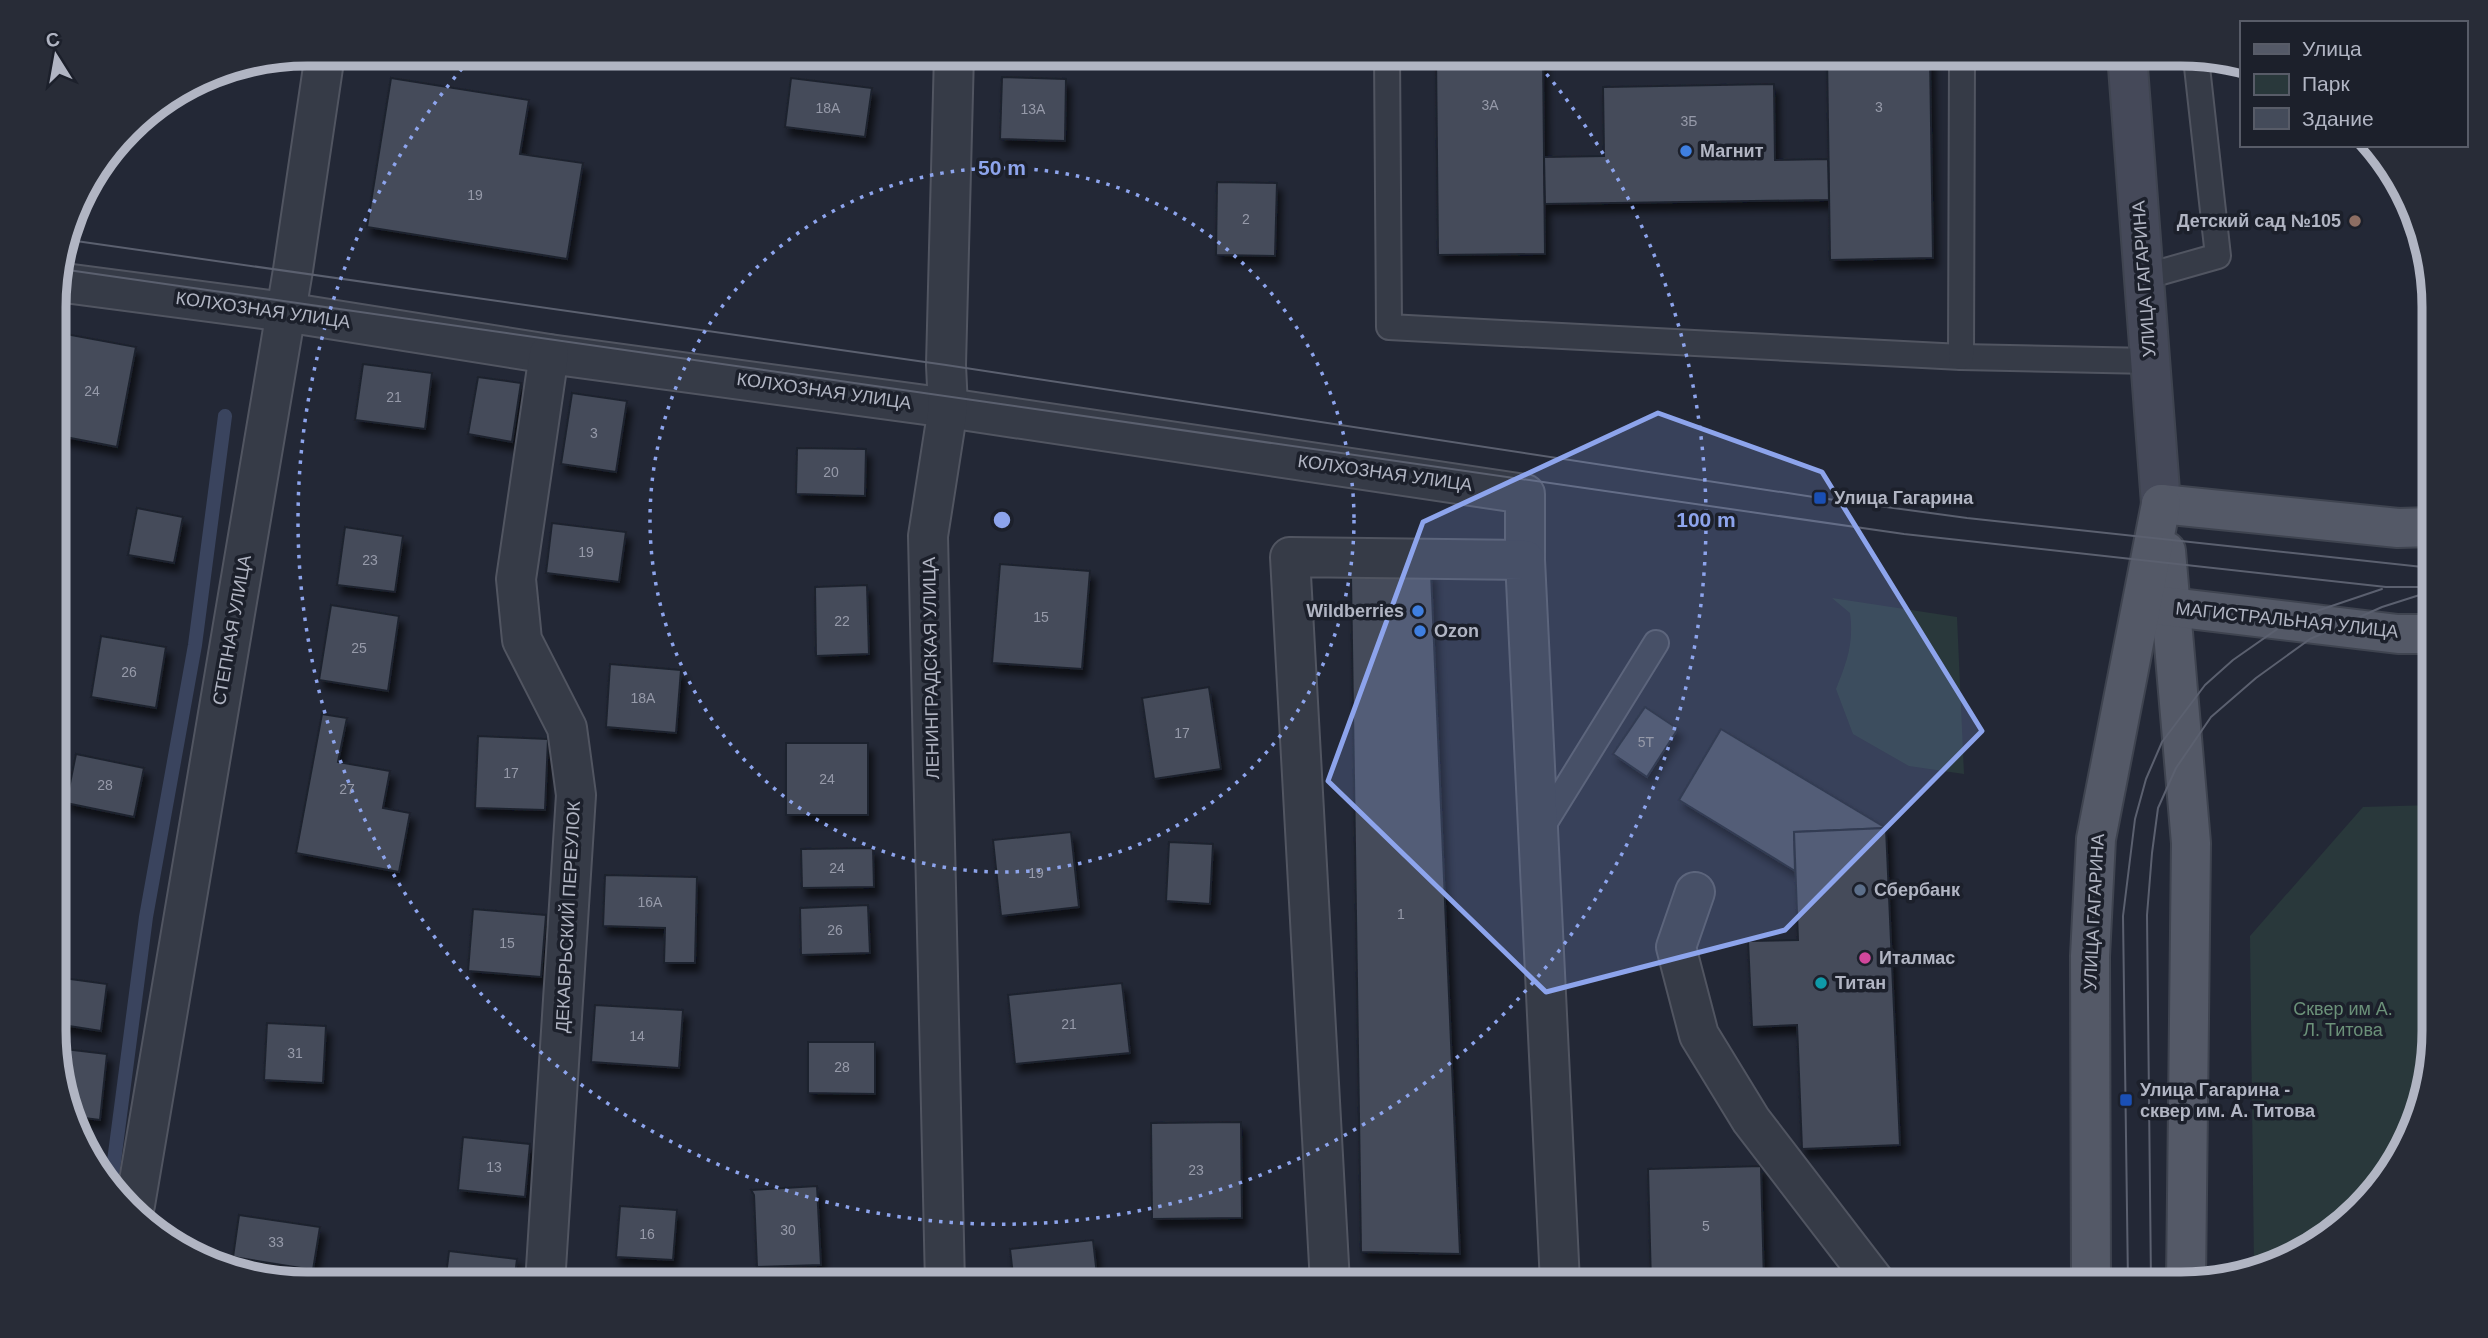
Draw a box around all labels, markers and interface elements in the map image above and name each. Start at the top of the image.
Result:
north arrow [21,21,91,91]
legend [2240,21,2467,147]
text: С [44,28,62,51]
text: Улица [2302,37,2362,60]
text: Парк [2302,72,2350,95]
house number: 3А [1481,97,1499,113]
house number: 3 [1875,99,1883,115]
house number: 18А [816,100,841,116]
house number: 13А [1021,101,1046,117]
text: Здание [2302,107,2374,130]
house number: 3Б [1681,113,1697,129]
place label: Магнит [1700,141,1764,161]
marker: Магнит [1678,143,1694,159]
text: 50 m [978,156,1026,179]
house number: 19 [467,187,483,203]
street label: УЛИЦА ГАГАРИНА [2129,200,2159,358]
house number: 2 [1242,211,1250,227]
place label: Детский сад №105 [2177,211,2341,231]
marker: Детский сад №105 [2347,213,2363,229]
street label: КОЛХОЗНАЯ УЛИЦА [174,288,352,332]
street label: КОЛХОЗНАЯ УЛИЦА [735,369,913,413]
house number: 24 [84,383,100,399]
house number: 21 [386,389,402,405]
house number: 3 [590,425,598,441]
street label: КОЛХОЗНАЯ УЛИЦА [1296,451,1474,495]
house number: 20 [823,464,839,480]
place label: Улица Гагарина [1834,488,1974,508]
marker: Улица Гагарина [1812,490,1828,506]
centre of rings [990,508,1014,532]
text: 100 m [1676,508,1736,531]
house number: 19 [578,544,594,560]
house number: 23 [362,552,378,568]
street label: СТЕПНАЯ УЛИЦА [209,553,255,707]
street label: ЛЕНИНГРАДСКАЯ УЛИЦА [919,557,943,779]
street label: МАГИСТРАЛЬНАЯ УЛИЦА [2175,598,2399,642]
place label: Wildberries [1306,601,1404,621]
marker: Wildberries [1410,603,1426,619]
house number: 15 [1033,609,1049,625]
house number: 22 [834,613,850,629]
place label: Ozon [1434,621,1479,641]
marker: Ozon [1412,623,1428,639]
house number: 25 [351,640,367,656]
house number: 26 [121,664,137,680]
house number: 18А [631,690,656,706]
house number: 17 [1174,725,1190,741]
house number: 5Т [1638,734,1655,750]
house number: 17 [503,765,519,781]
house number: 24 [819,771,835,787]
house number: 28 [97,777,113,793]
house number: 27 [339,781,355,797]
street label: ДЕКАБРЬСКИЙ ПЕРЕУЛОК [551,800,584,1034]
street label: УЛИЦА ГАГАРИНА [2080,833,2108,991]
house number: 24 [829,860,845,876]
house number: 19 [1028,865,1044,881]
place label: Сбербанк [1874,880,1961,900]
marker: Сбербанк [1852,882,1868,898]
house number: 16А [638,894,663,910]
house number: 1 [1397,906,1405,922]
house number: 26 [827,922,843,938]
house number: 15 [499,935,515,951]
place label: Италмас [1879,948,1955,968]
marker: Италмас [1857,950,1873,966]
place label: Титан [1835,973,1886,993]
marker: Титан [1813,975,1829,991]
park label: Сквер им А. Л. Титова [2293,999,2393,1040]
house number: 21 [1061,1016,1077,1032]
house number: 14 [629,1028,645,1044]
house number: 31 [287,1045,303,1061]
house number: 28 [834,1059,850,1075]
place label: Улица Гагарина - сквер им. А. Титова [2140,1080,2316,1121]
marker: Улица Гагарина - сквер им. А. Титова [2118,1092,2134,1108]
house number: 13 [486,1159,502,1175]
house number: 23 [1188,1162,1204,1178]
house number: 5 [1702,1218,1710,1234]
house number: 30 [780,1222,796,1238]
house number: 16 [639,1226,655,1242]
house number: 33 [268,1234,284,1250]

